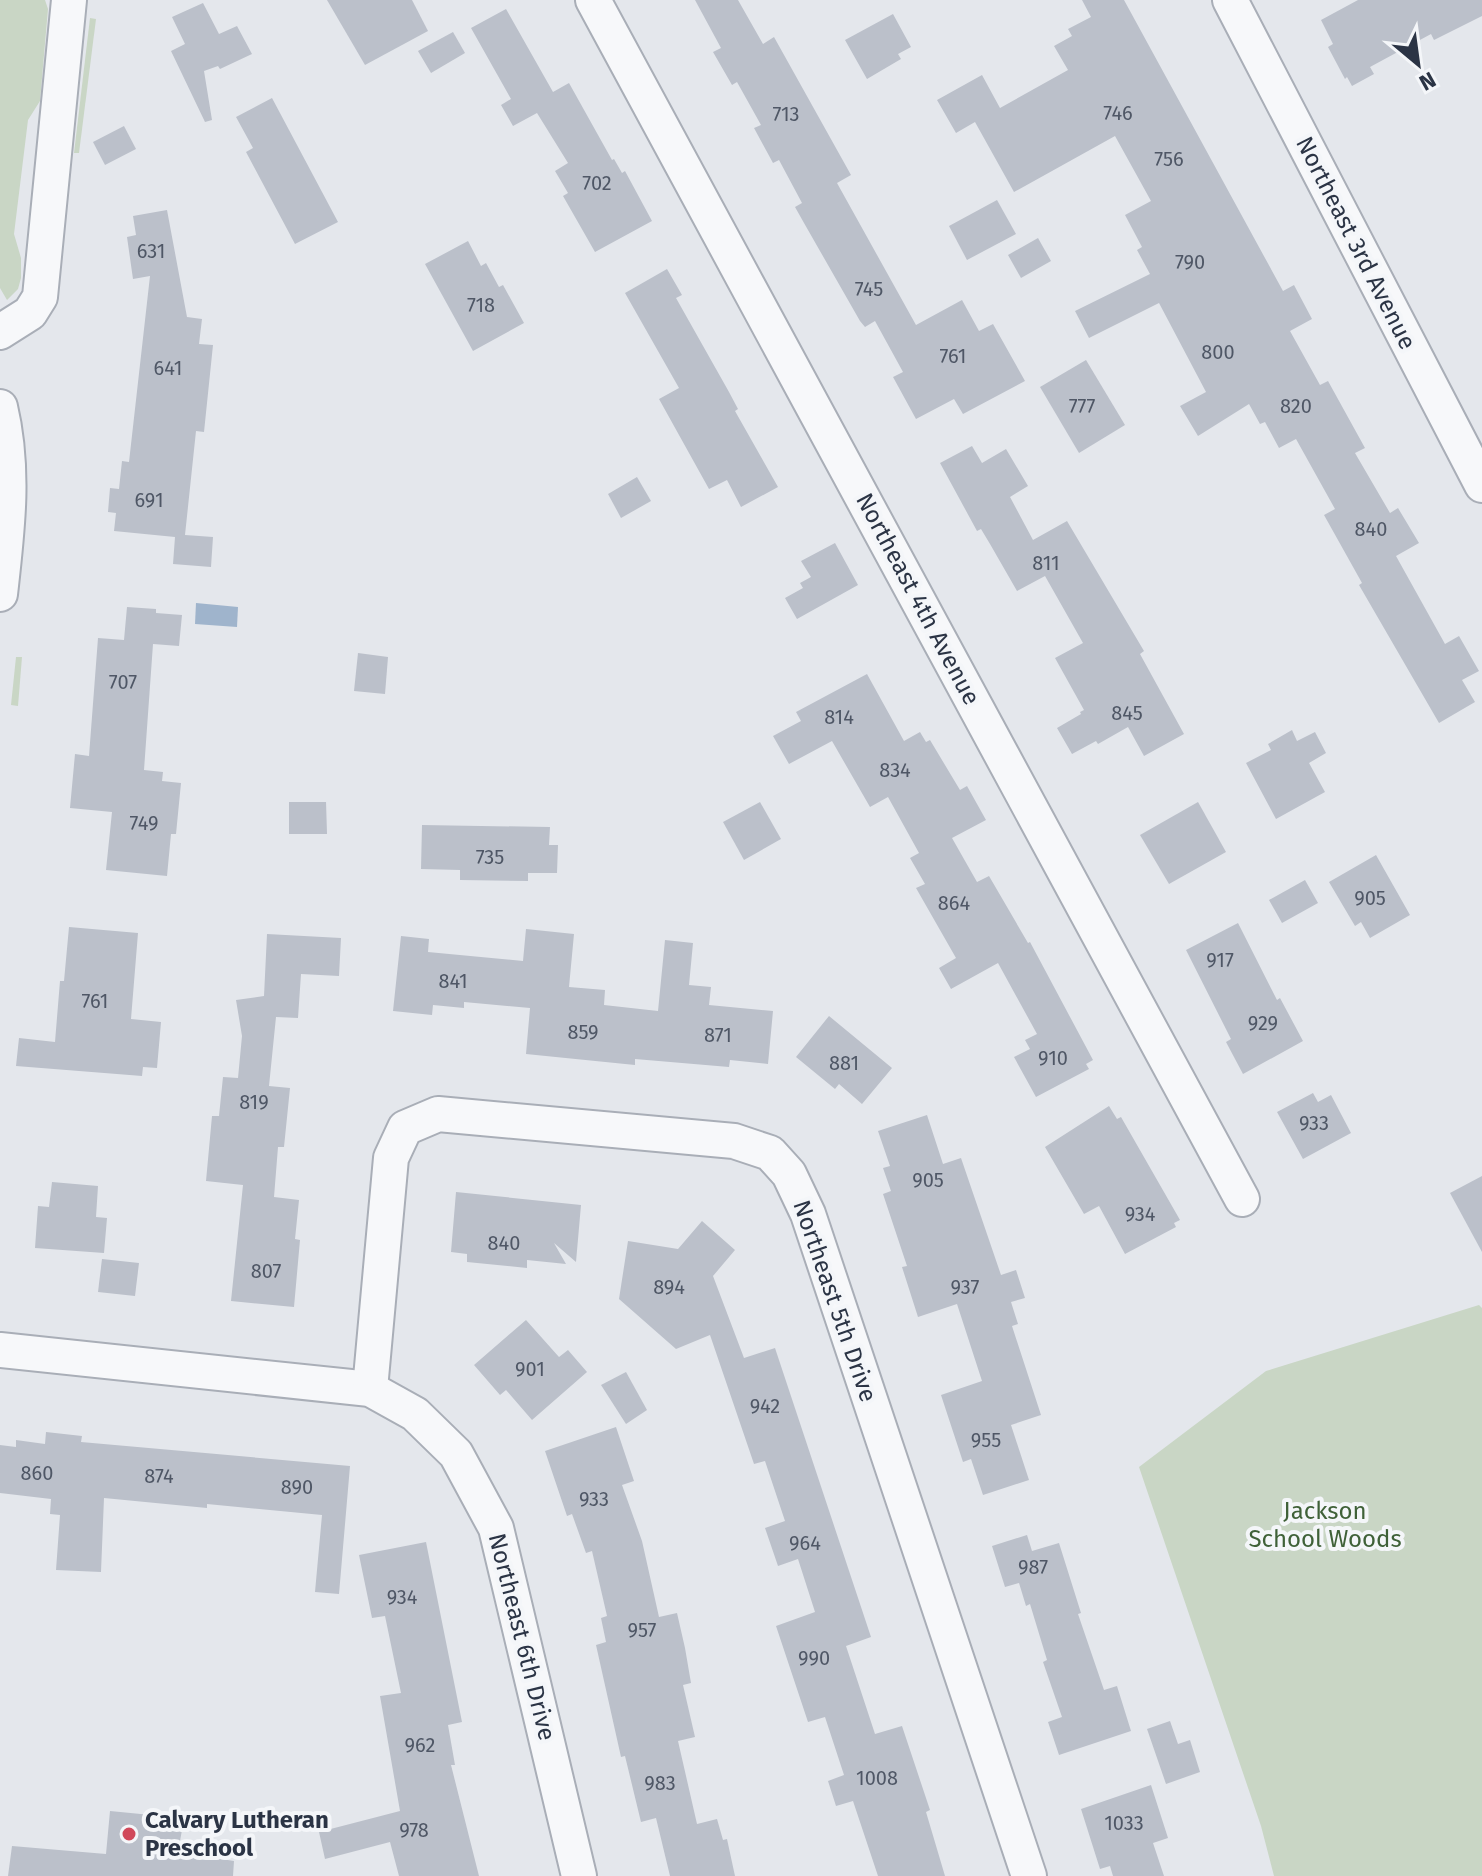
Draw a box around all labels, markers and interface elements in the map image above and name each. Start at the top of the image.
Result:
north arrow [1378,24,1458,104]
text: N [1415,66,1440,96]
house number: 746 [1103,101,1133,125]
house number: 713 [772,102,800,126]
street label: Northeast 3rd Avenue [1290,132,1422,354]
house number: 756 [1154,147,1184,171]
house number: 702 [582,171,612,195]
house number: 631 [137,239,165,263]
house number: 790 [1175,250,1205,274]
house number: 745 [855,277,883,301]
house number: 718 [467,293,495,317]
house number: 800 [1201,340,1235,364]
house number: 761 [940,344,966,368]
house number: 641 [154,356,182,380]
house number: 777 [1069,394,1095,418]
house number: 820 [1280,394,1312,418]
house number: 691 [134,488,164,512]
street label: Northeast 4th Avenue [850,488,986,710]
house number: 840 [1355,517,1387,541]
house number: 811 [1032,551,1060,575]
house number: 707 [109,670,137,694]
house number: 845 [1111,701,1143,725]
house number: 814 [824,705,854,729]
house number: 834 [879,758,911,782]
house number: 749 [130,811,158,835]
house number: 735 [476,845,504,869]
house number: 905 [1354,886,1386,910]
house number: 864 [938,891,971,915]
house number: 917 [1206,948,1234,972]
house number: 841 [438,969,468,993]
house number: 761 [82,989,108,1013]
house number: 929 [1248,1011,1278,1035]
house number: 859 [567,1020,599,1044]
house number: 871 [704,1023,732,1047]
house number: 910 [1038,1046,1068,1070]
house number: 881 [829,1051,859,1075]
house number: 819 [239,1090,269,1114]
house number: 933 [1299,1111,1329,1135]
house number: 905 [912,1168,944,1192]
street label: Northeast 5th Drive [787,1196,883,1406]
house number: 934 [1125,1202,1156,1226]
house number: 840 [488,1231,520,1255]
house number: 807 [251,1259,281,1283]
house number: 894 [653,1275,685,1299]
house number: 937 [951,1275,980,1299]
house number: 901 [515,1357,545,1381]
house number: 942 [750,1394,780,1418]
house number: 955 [971,1428,1001,1452]
house number: 860 [21,1461,53,1485]
house number: 874 [144,1464,174,1488]
house number: 890 [281,1475,313,1499]
house number: 933 [579,1487,609,1511]
park label: Jackson School Woods [1248,1497,1402,1553]
street label: Northeast 6th Drive [483,1531,561,1743]
house number: 964 [789,1531,821,1555]
house number: 987 [1018,1555,1048,1579]
house number: 934 [387,1585,418,1609]
house number: 957 [628,1618,657,1642]
house number: 990 [798,1646,830,1670]
house number: 962 [405,1733,435,1757]
house number: 1008 [856,1766,898,1790]
house number: 983 [644,1771,676,1795]
place label: Calvary Lutheran Preschool [145,1806,329,1862]
house number: 1033 [1104,1811,1144,1835]
house number: 978 [399,1818,429,1842]
marker: Calvary Lutheran Preschool [120,1825,138,1843]

